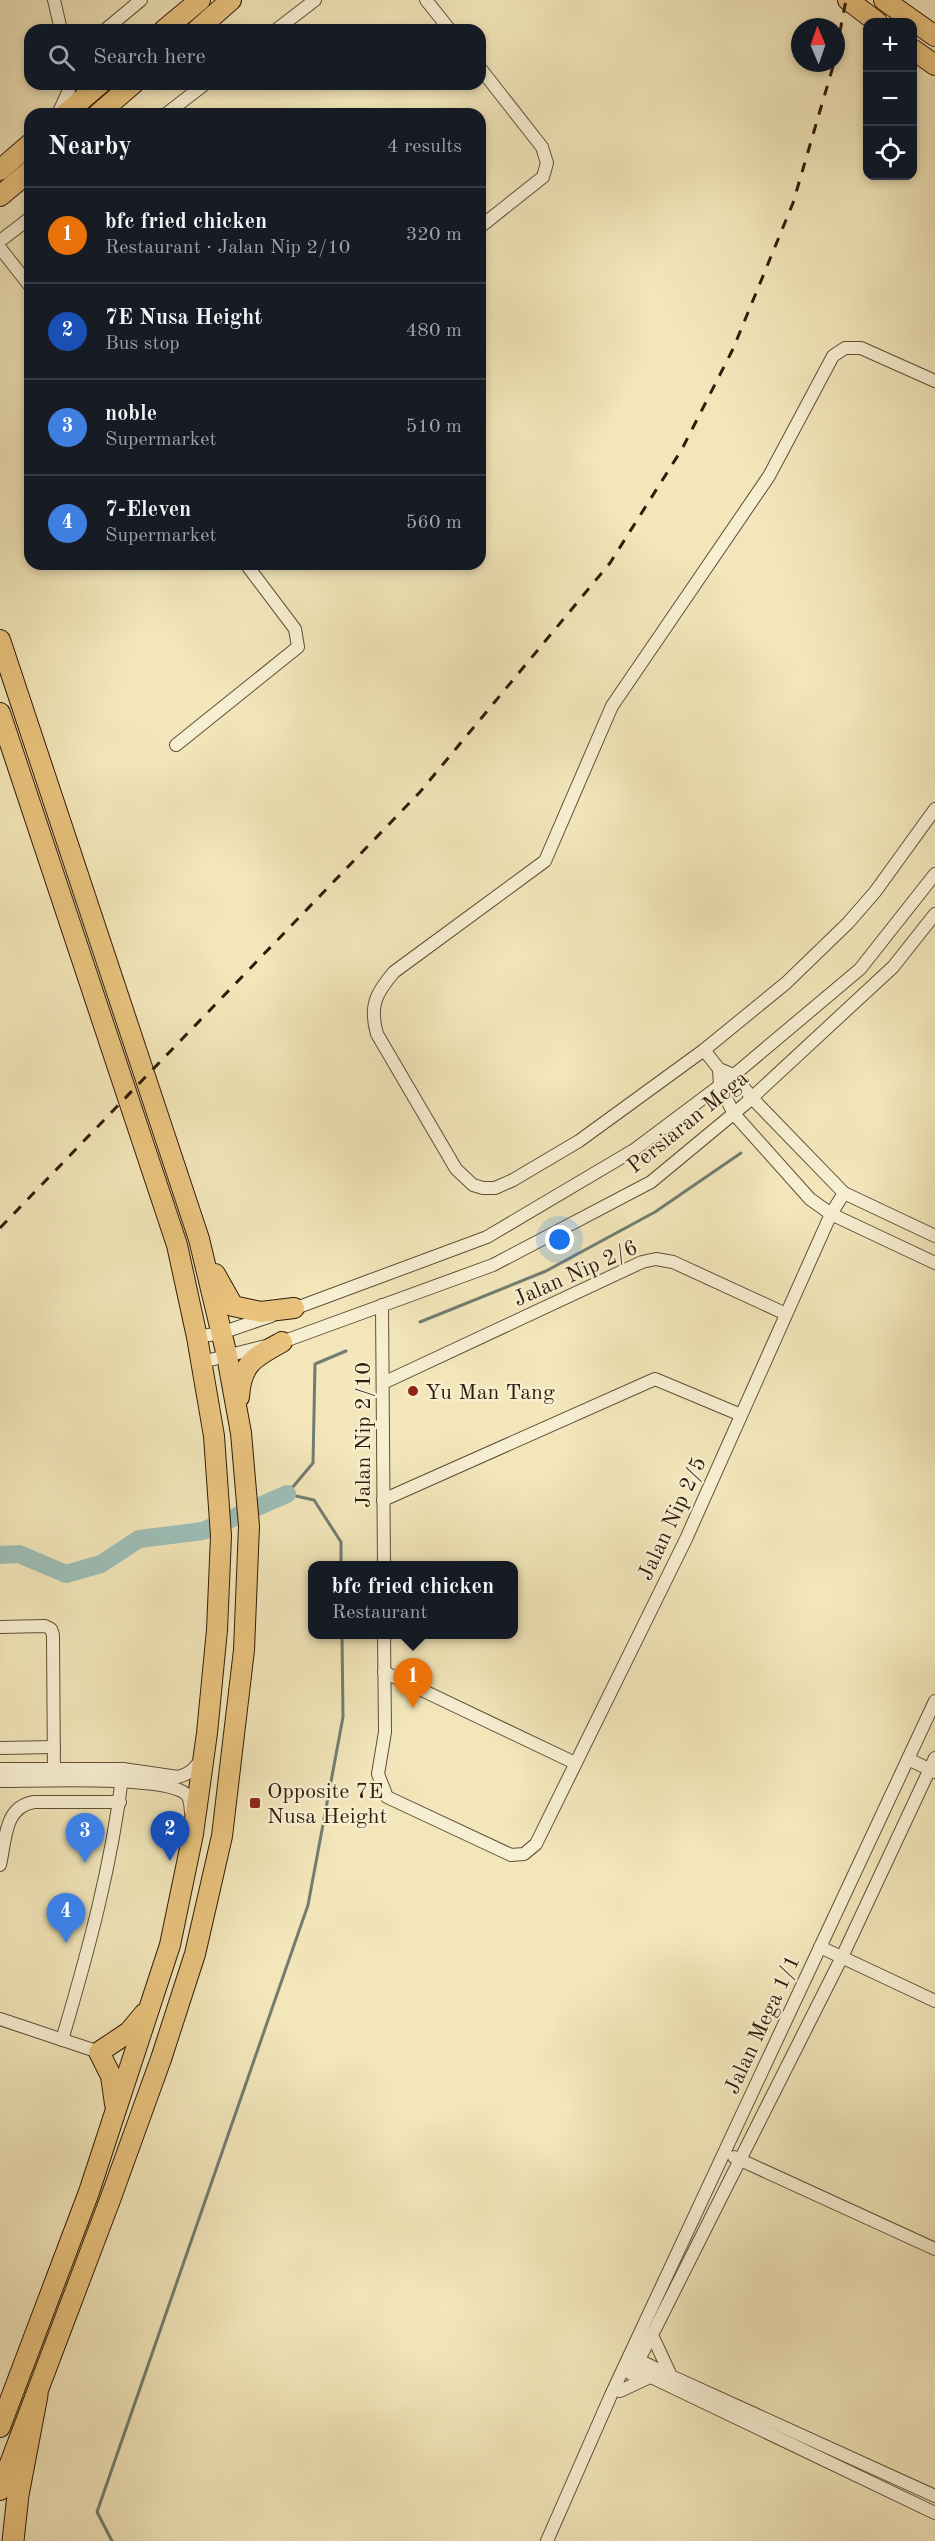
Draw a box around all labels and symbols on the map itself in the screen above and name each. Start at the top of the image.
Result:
north arrow [791,18,845,72]
street label: Persiaran Mega [624,1067,753,1178]
your location [545,1225,574,1254]
street label: Jalan Nip 2/6 [510,1237,641,1311]
street label: Jalan Nip 2/10 [353,1362,375,1508]
place label: Yu Man Tang [425,1382,555,1404]
marker: Yu Man Tang [406,1384,420,1398]
street label: Jalan Nip 2/5 [635,1454,711,1584]
pin: 1 [394,1658,432,1708]
place label: Opposite 7E Nusa Height [267,1781,387,1828]
marker: Opposite 7E Nusa Height [248,1796,262,1810]
pin: 2 [150,1812,190,1861]
pin: 3 [66,1814,104,1863]
pin: 4 [46,1894,86,1943]
street label: Jalan Mega 1/1 [721,1952,805,2098]

